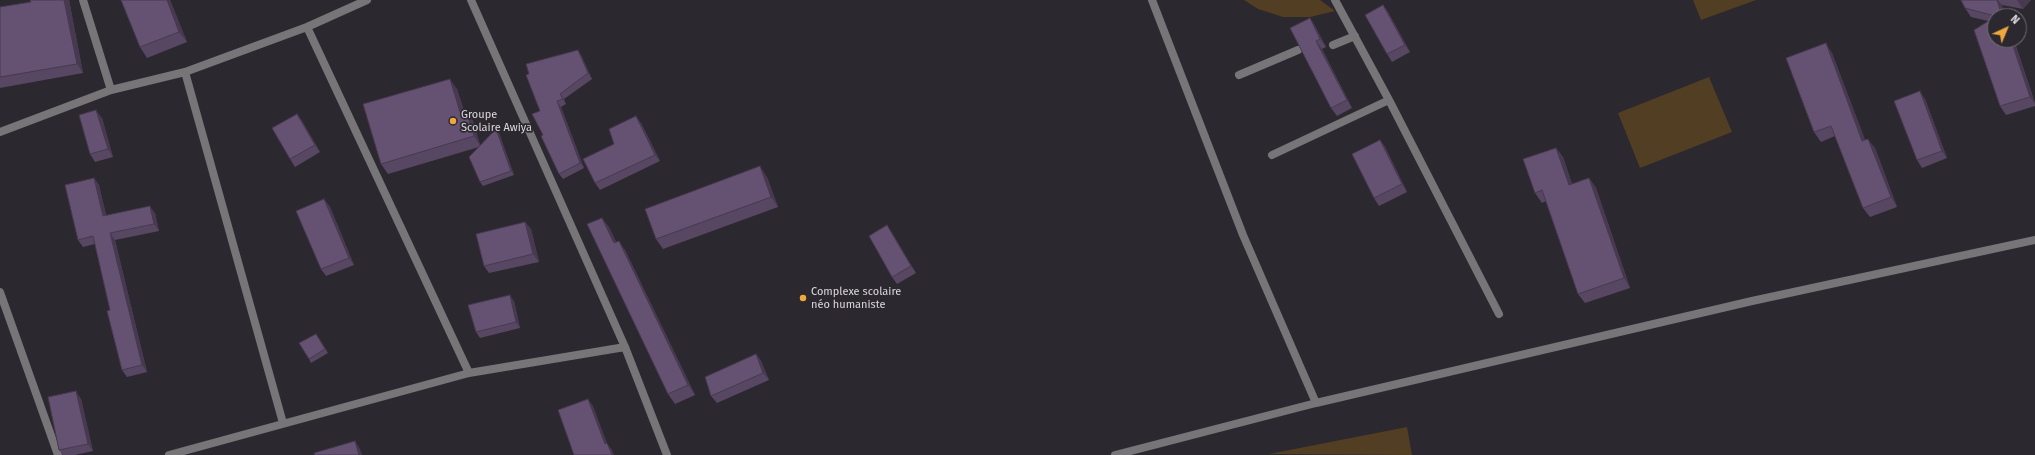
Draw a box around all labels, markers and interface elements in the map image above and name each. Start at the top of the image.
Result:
north arrow [1987,8,2027,48]
text: N [2008,13,2022,27]
place label: Groupe Scolaire Awiya [461,108,532,134]
marker: Groupe Scolaire Awiya [448,116,458,126]
place label: Complexe scolaire néo humaniste [811,285,901,311]
marker: Complexe scolaire néo humaniste [798,293,808,303]

